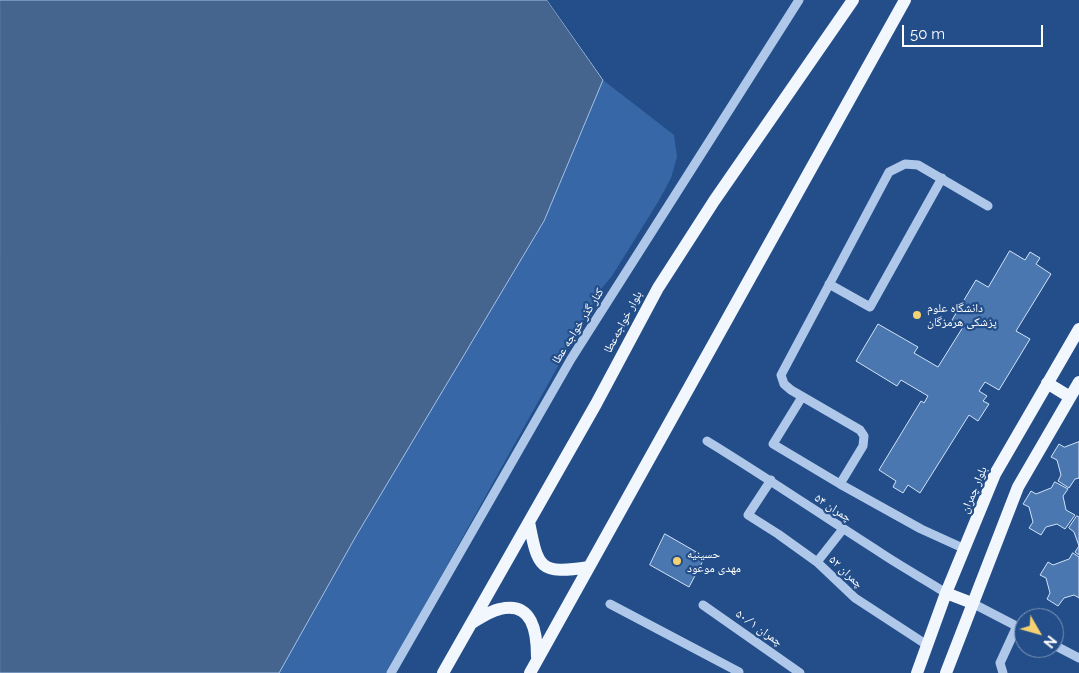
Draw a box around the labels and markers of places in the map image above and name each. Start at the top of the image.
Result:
place label: دانشگاه علوم پزشکی هرمزگان [927,301,997,329]
marker: دانشگاه علوم پزشکی هرمزگان [911,309,923,321]
place label: حسینیه مهدی موعود [687,547,741,575]
marker: حسینیه مهدی موعود [671,555,683,567]

